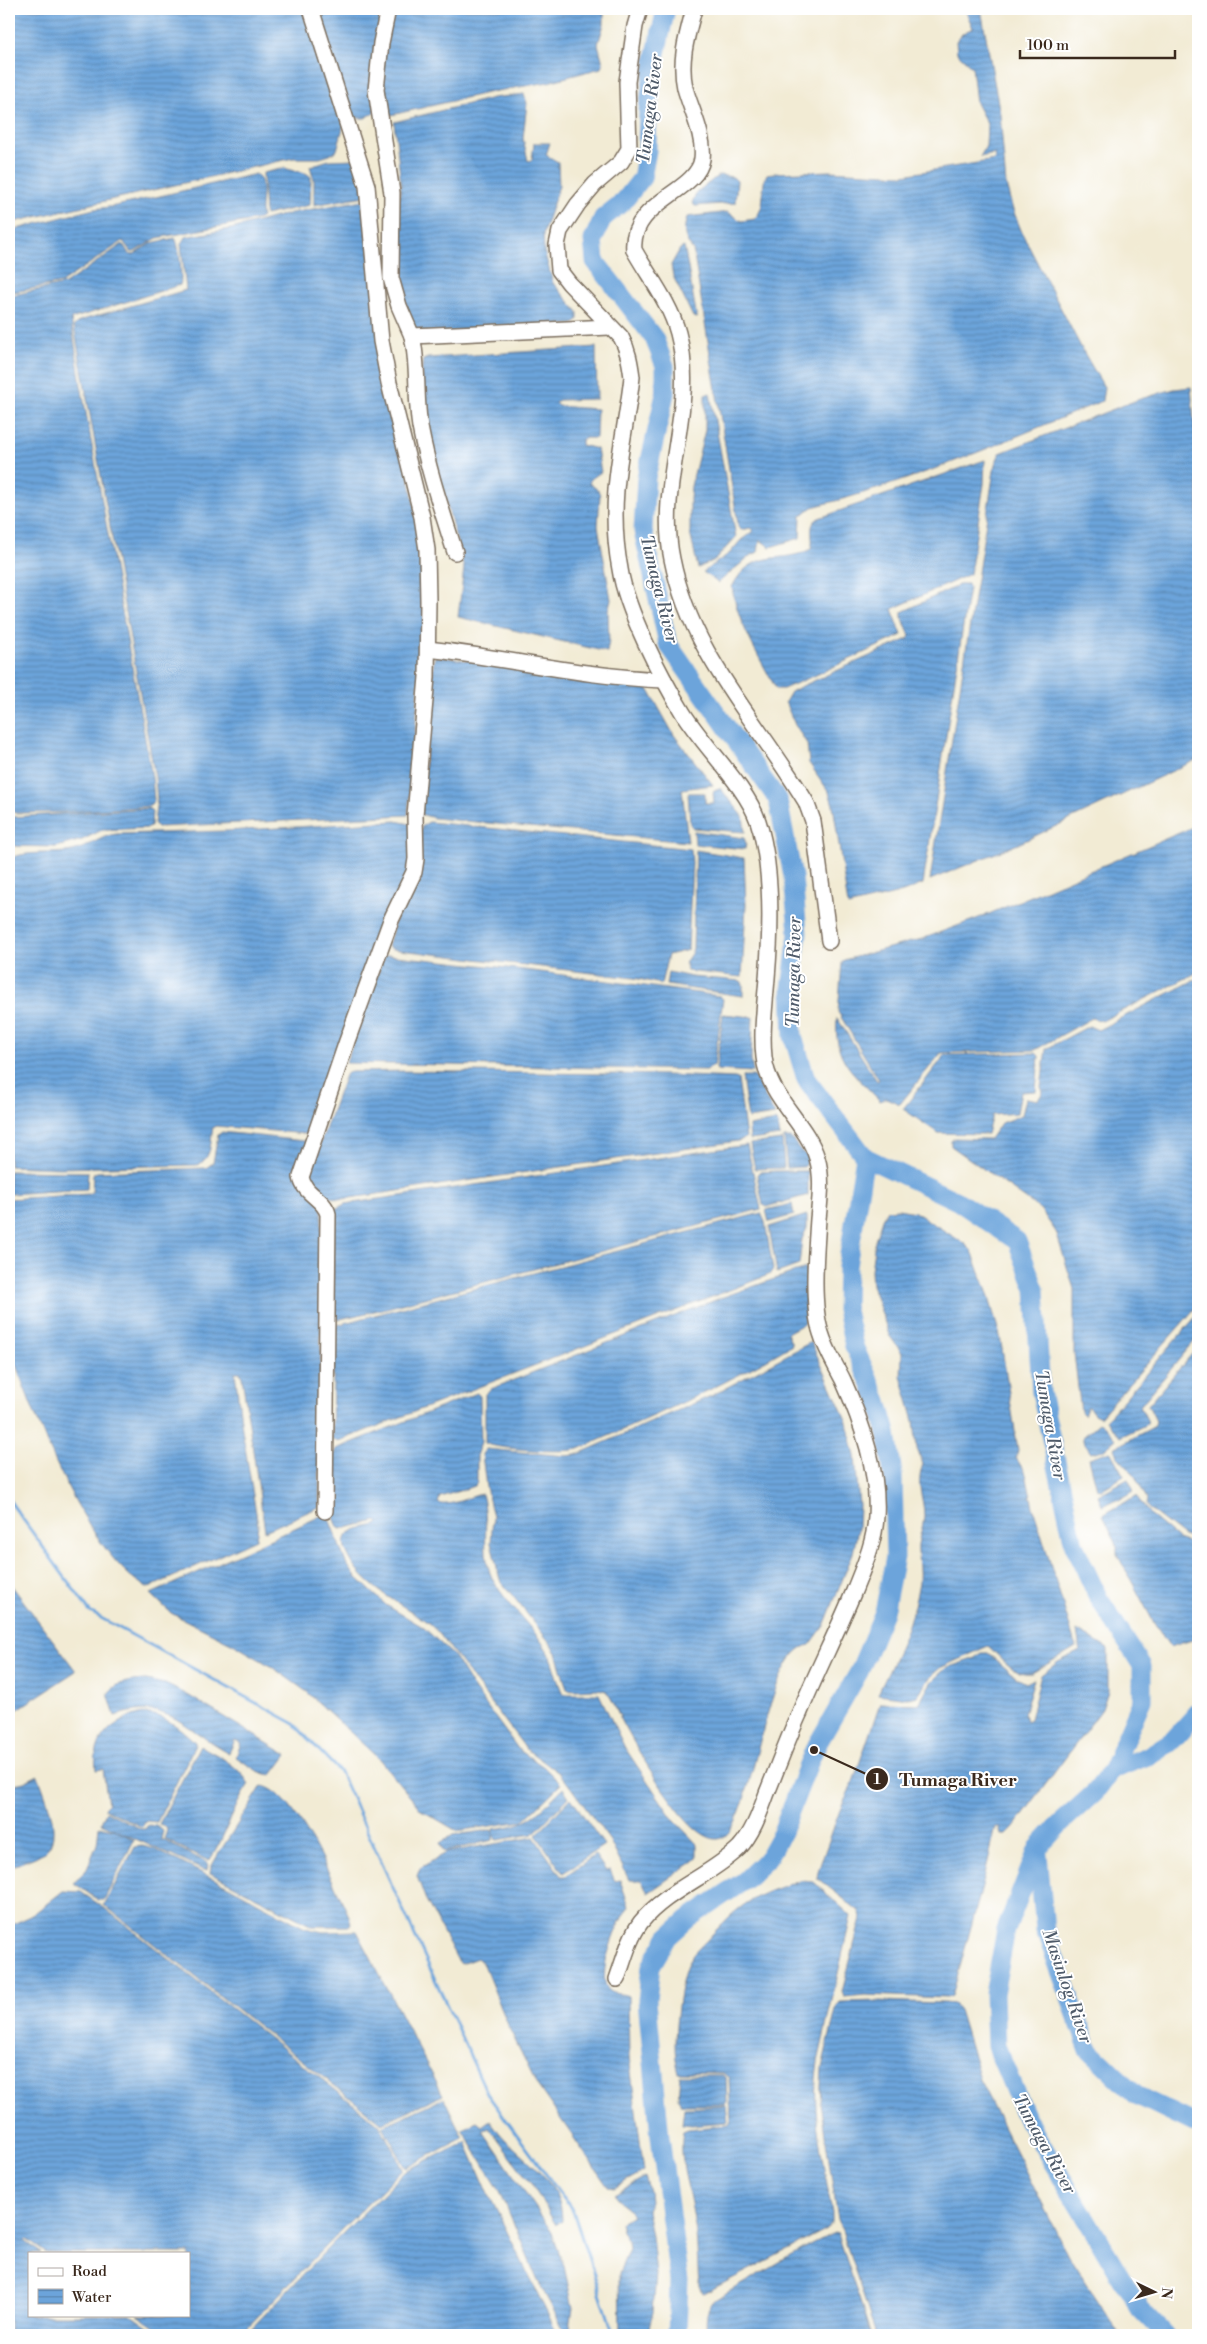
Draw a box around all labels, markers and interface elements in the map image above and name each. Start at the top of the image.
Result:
scale bar [1020,28,1174,60]
text: 100 m [1027,36,1069,55]
water label: Tumaga River [632,52,668,166]
water label: Tumaga River [634,532,684,646]
water label: Tumaga River [782,916,806,1028]
water label: Tumaga River [1029,1368,1071,1482]
callout: Tumaga River [864,1763,1027,1796]
text: Tumaga River [899,1769,1017,1792]
text: 1 [873,1770,881,1789]
water label: Masinlog River [1037,1926,1097,2047]
water label: Tumaga River [1007,2090,1081,2198]
legend [28,2252,190,2316]
text: Road [72,2262,107,2281]
north arrow [1130,2266,1180,2316]
text: N [1157,2287,1175,2299]
text: Water [71,2288,112,2307]

